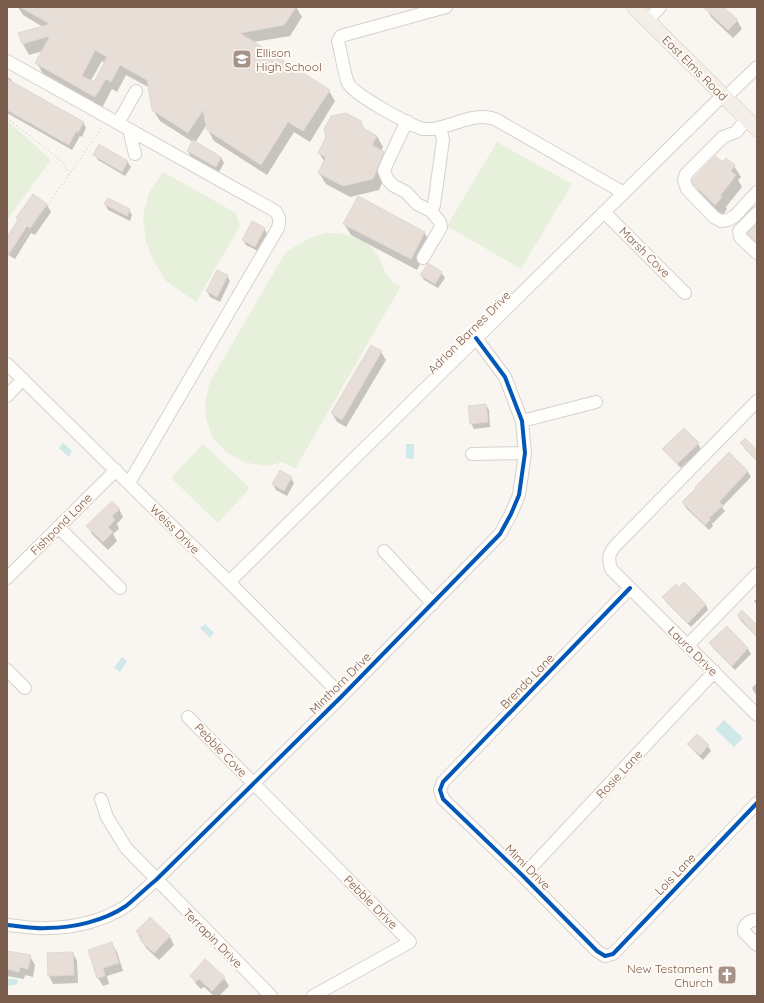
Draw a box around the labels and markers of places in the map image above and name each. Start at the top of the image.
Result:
place label: Ellison High School [256,45,322,74]
school or university icon: Ellison High School [231,48,253,70]
place label: New Testament Church [627,961,713,990]
church icon: New Testament Church [716,964,738,986]

